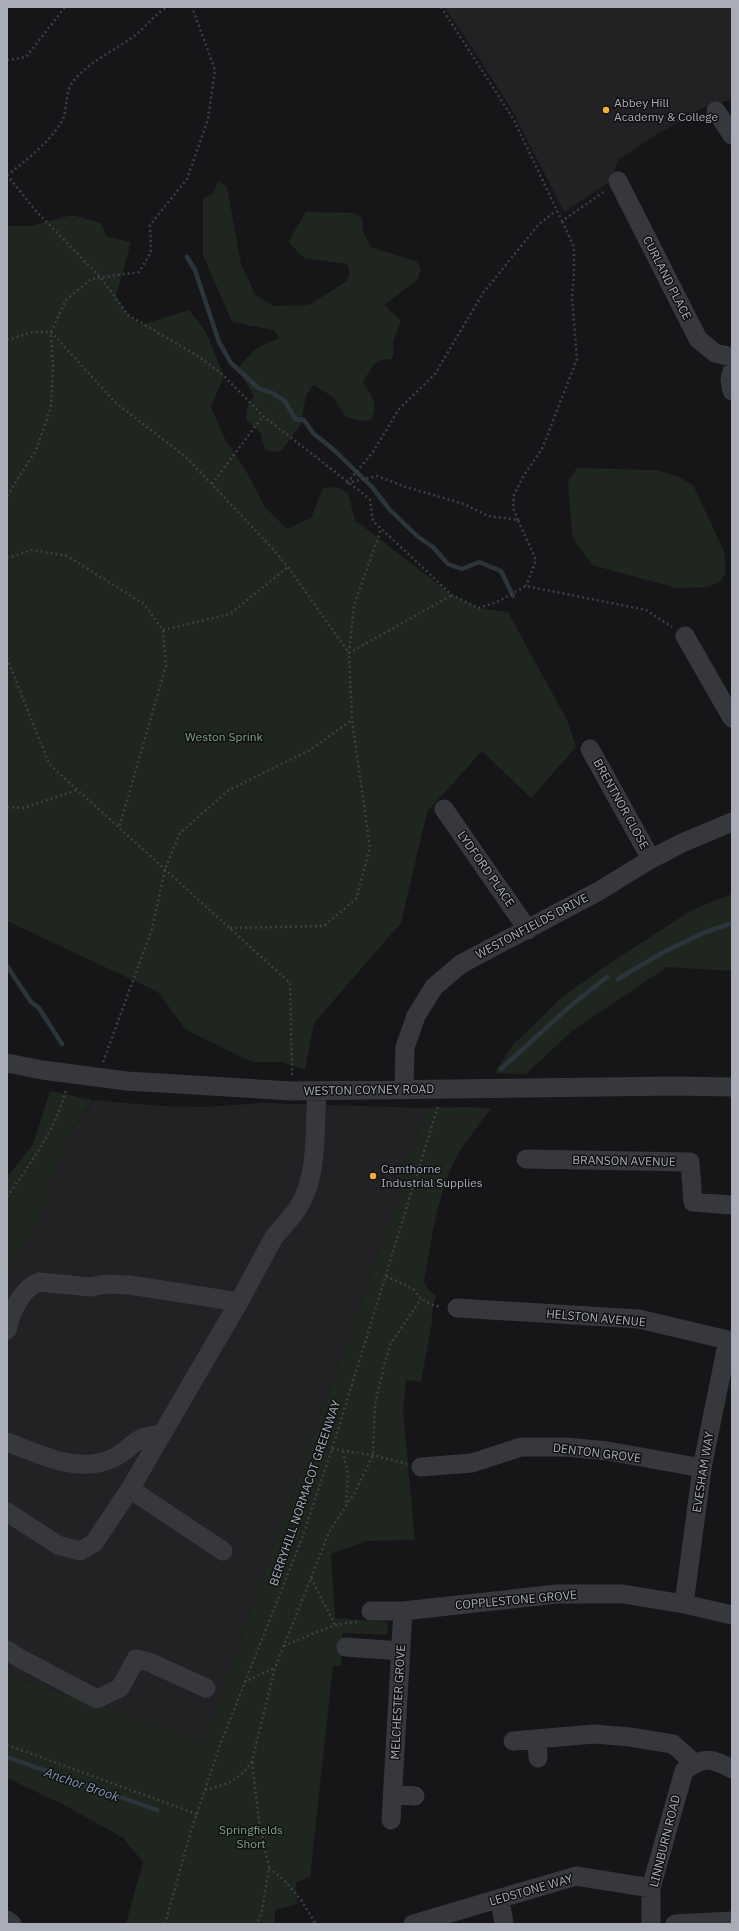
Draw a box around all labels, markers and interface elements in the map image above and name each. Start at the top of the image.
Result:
place label: Abbey Hill Academy & College [614,95,719,124]
marker: Abbey Hill Academy & College [601,105,611,115]
street label: CURLAND PLACE [640,233,695,322]
park label: Weston Sprink [185,729,264,744]
street label: BRENTNOR CLOSE [590,756,652,852]
street label: LYDFORD PLACE [455,828,518,910]
street label: WESTONFIELDS DRIVE [473,890,591,962]
street label: WESTON COYNEY ROAD [304,1081,434,1098]
street label: BRANSON AVENUE [572,1152,676,1169]
place label: Camthorne Industrial Supplies [381,1161,483,1190]
marker: Camthorne Industrial Supplies [368,1171,378,1181]
street label: HELSTON AVENUE [546,1306,646,1329]
street label: BERRYHILL NORMACOT GREENWAY [266,1398,343,1588]
street label: EVESHAM WAY [689,1430,716,1513]
street label: DENTON GROVE [552,1440,642,1465]
street label: COPPLESTONE GROVE [454,1587,577,1612]
street label: MELCHESTER GROVE [387,1644,408,1760]
water label: Anchor Brook [41,1763,122,1805]
street label: LINNBURN ROAD [646,1793,683,1888]
park label: Springfields Short [219,1822,283,1851]
street label: LEDSTONE WAY [487,1870,574,1909]

